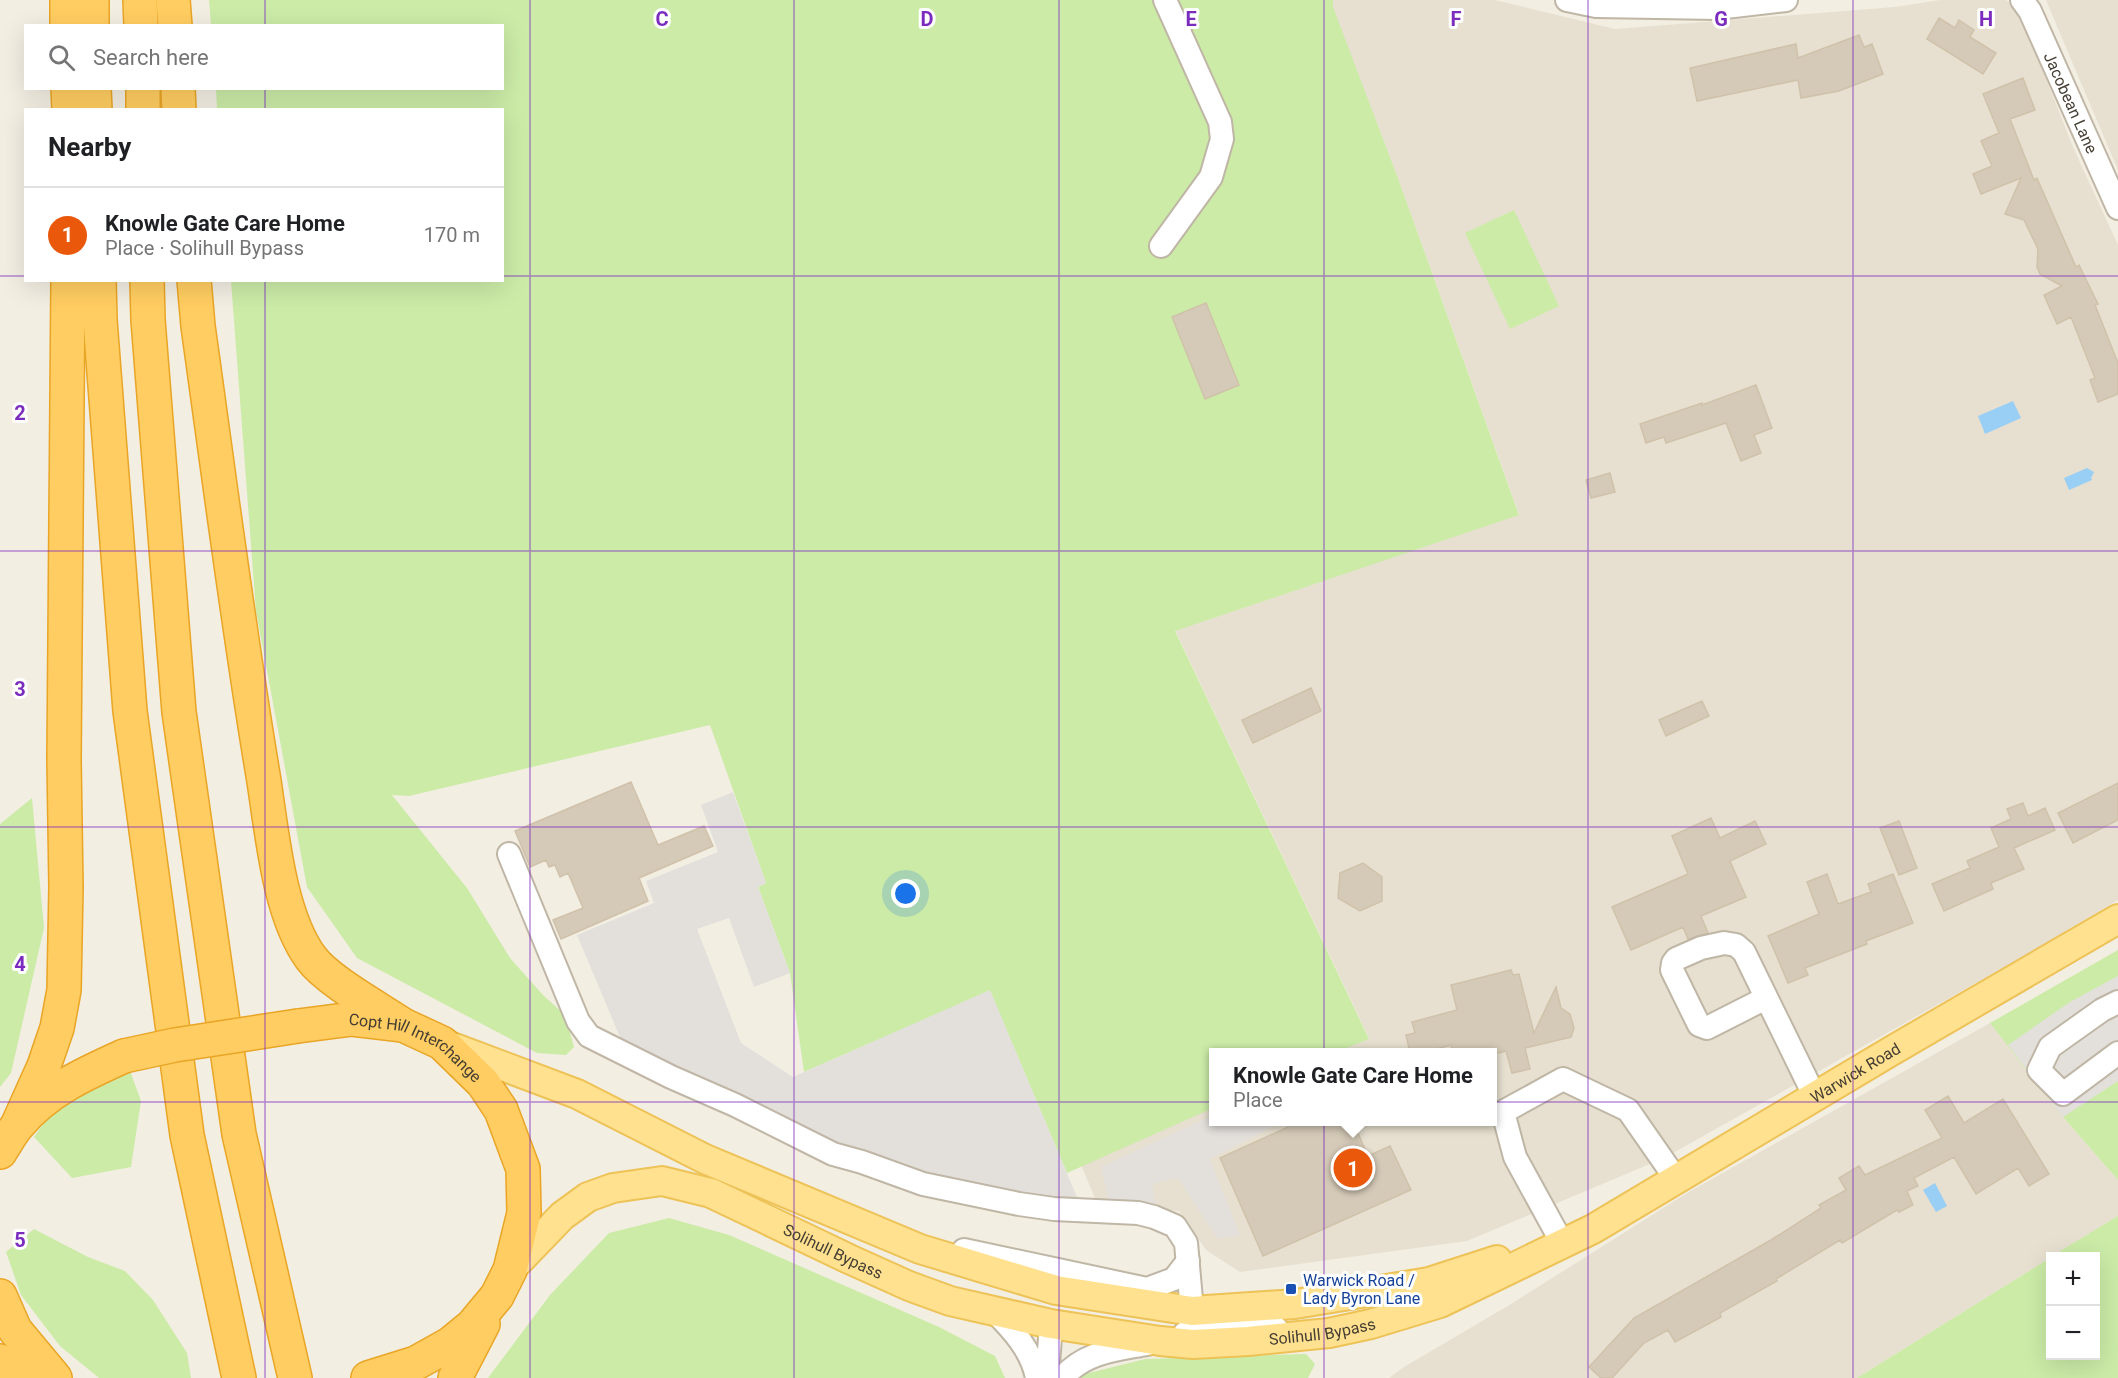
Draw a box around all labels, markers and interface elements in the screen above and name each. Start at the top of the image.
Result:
text: C [655,7,669,31]
text: D [921,7,934,31]
text: E [1185,7,1197,31]
text: F [1451,7,1462,31]
text: G [1714,7,1728,31]
text: H [1979,7,1993,31]
search box [24,24,504,90]
icon: search [45,41,78,74]
text: Search here [93,45,209,70]
street label: Jacobean Lane [2040,49,2102,156]
text: Nearby [48,132,131,162]
text: Knowle Gate Care Home [105,211,345,236]
text: 1 [62,223,73,247]
text: 170 m [424,223,480,247]
text: Place · Solihull Bypass [105,236,304,260]
text: 2 [14,401,26,425]
text: 3 [14,677,26,701]
your location [891,879,920,908]
text: 4 [14,952,26,976]
street label: Copt Hill Interchange [348,1009,486,1086]
street label: Warwick Road [1807,1038,1904,1107]
popup [1209,1048,1497,1126]
text: Knowle Gate Care Home [1233,1063,1473,1088]
text: Place [1233,1088,1283,1112]
pin: 1 [1334,1146,1372,1190]
street label: Solihull Bypass [780,1220,886,1282]
text: 5 [14,1228,26,1252]
map controls [2046,1252,2100,1360]
button: + [2046,1252,2100,1306]
place label: Warwick Road / Lady Byron Lane [1303,1271,1420,1308]
marker: Warwick Road / Lady Byron Lane [1284,1282,1298,1296]
button: − [2046,1306,2100,1360]
street label: Solihull Bypass [1268,1314,1378,1348]

